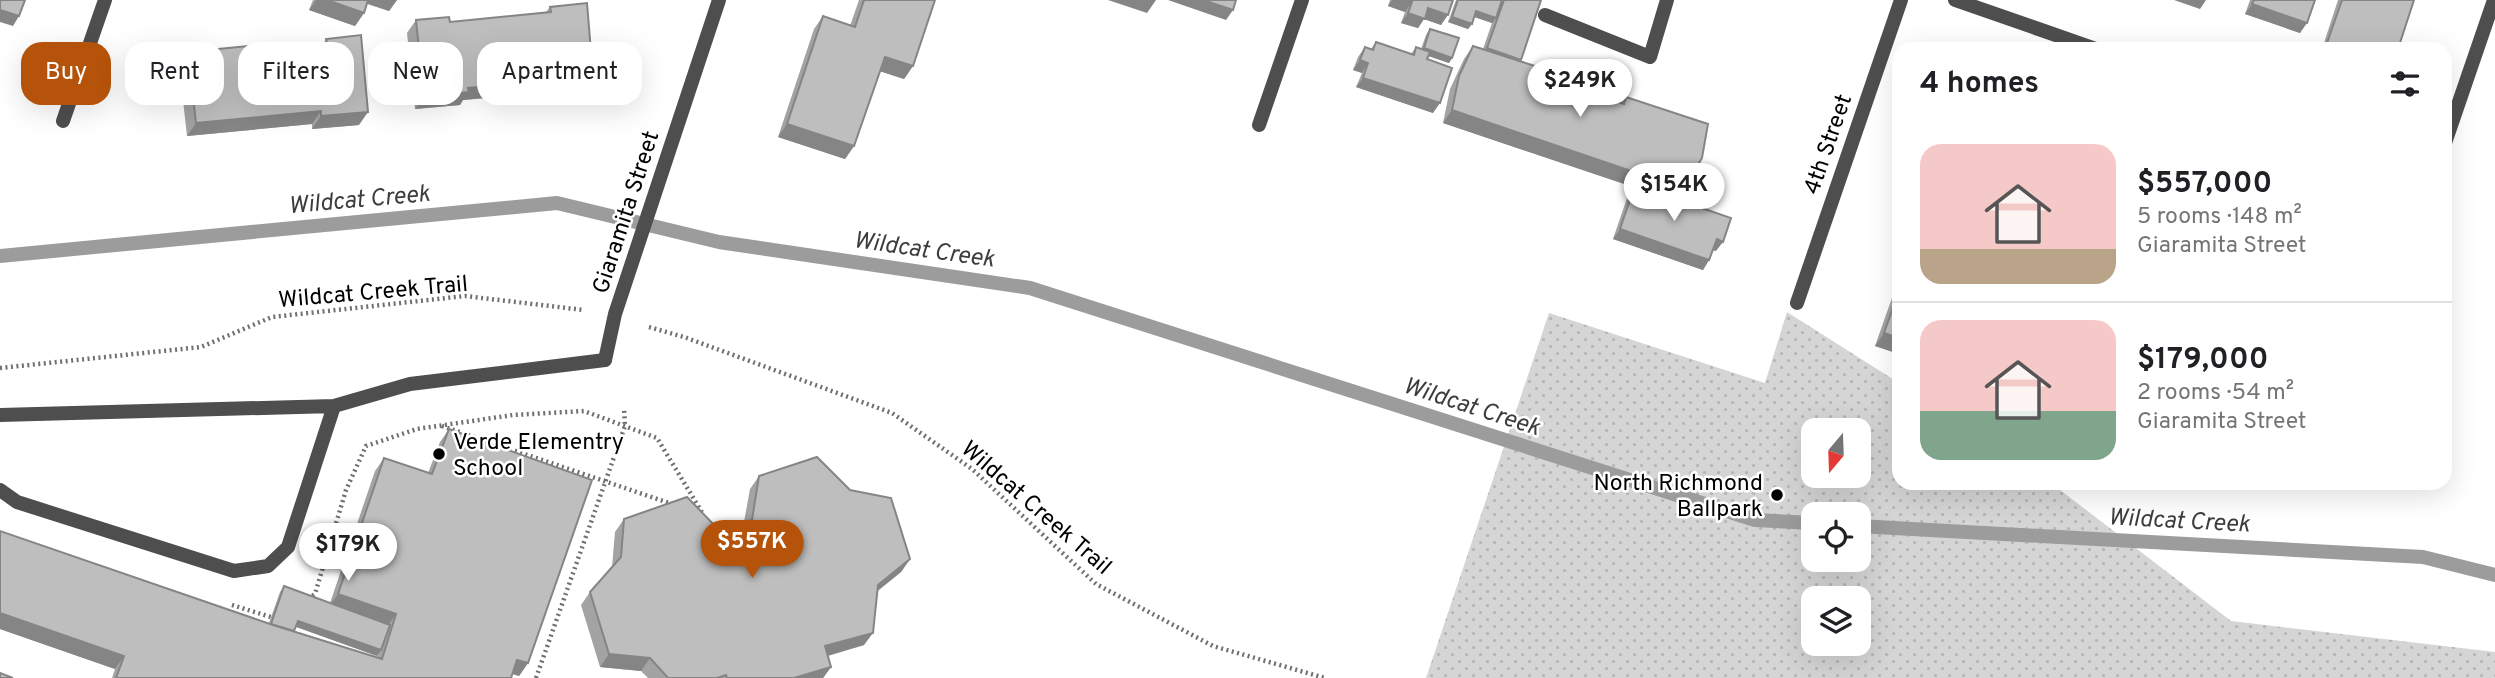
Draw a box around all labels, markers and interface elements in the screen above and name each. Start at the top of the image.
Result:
chip: Buy [21,42,111,105]
chip: Rent [125,42,224,105]
chip: Filters [238,42,354,105]
chip: New [368,42,463,105]
chip: Apartment [477,42,642,105]
pin: $249K [1531,60,1629,119]
icon: filters [2386,65,2424,103]
text: 4 homes [1920,66,2039,103]
text: $249K [1543,67,1617,96]
street label: 4th Street [1799,91,1860,199]
street label: Giaramita Street [587,128,667,298]
pin: $154K [1625,164,1723,223]
text: $557,000 [2137,166,2272,203]
text: $154K [1640,171,1708,200]
icon: home [1976,172,2060,256]
water label: Wildcat Creek [287,180,432,222]
text: 5 rooms · 148 m² [2137,203,2302,232]
water label: Wildcat Creek [851,226,997,276]
text: Giaramita Street [2137,232,2307,261]
street label: Wildcat Creek Trail [277,271,469,316]
text: $179,000 [2137,342,2268,379]
icon: home [1976,348,2060,432]
water label: Wildcat Creek [1399,372,1544,444]
text: 2 rooms · 54 m² [2137,379,2294,408]
text: Giaramita Street [2137,408,2307,437]
north arrow [1801,418,1871,488]
map controls [1801,418,1871,656]
place label: Verde Elementry School [453,429,624,484]
street label: Wildcat Creek Trail [954,436,1117,582]
marker: Verde Elementry School [431,446,447,462]
place label: North Richmond Ballpark [1593,470,1763,525]
marker: North Richmond Ballpark [1769,487,1785,503]
button: locate [1801,502,1871,572]
water label: Wildcat Creek [2107,503,2251,541]
pin: $557K [703,520,801,580]
pin: $179K [299,524,397,583]
text: $557K [717,528,787,557]
text: $179K [315,531,381,560]
button: layers [1801,586,1871,656]

